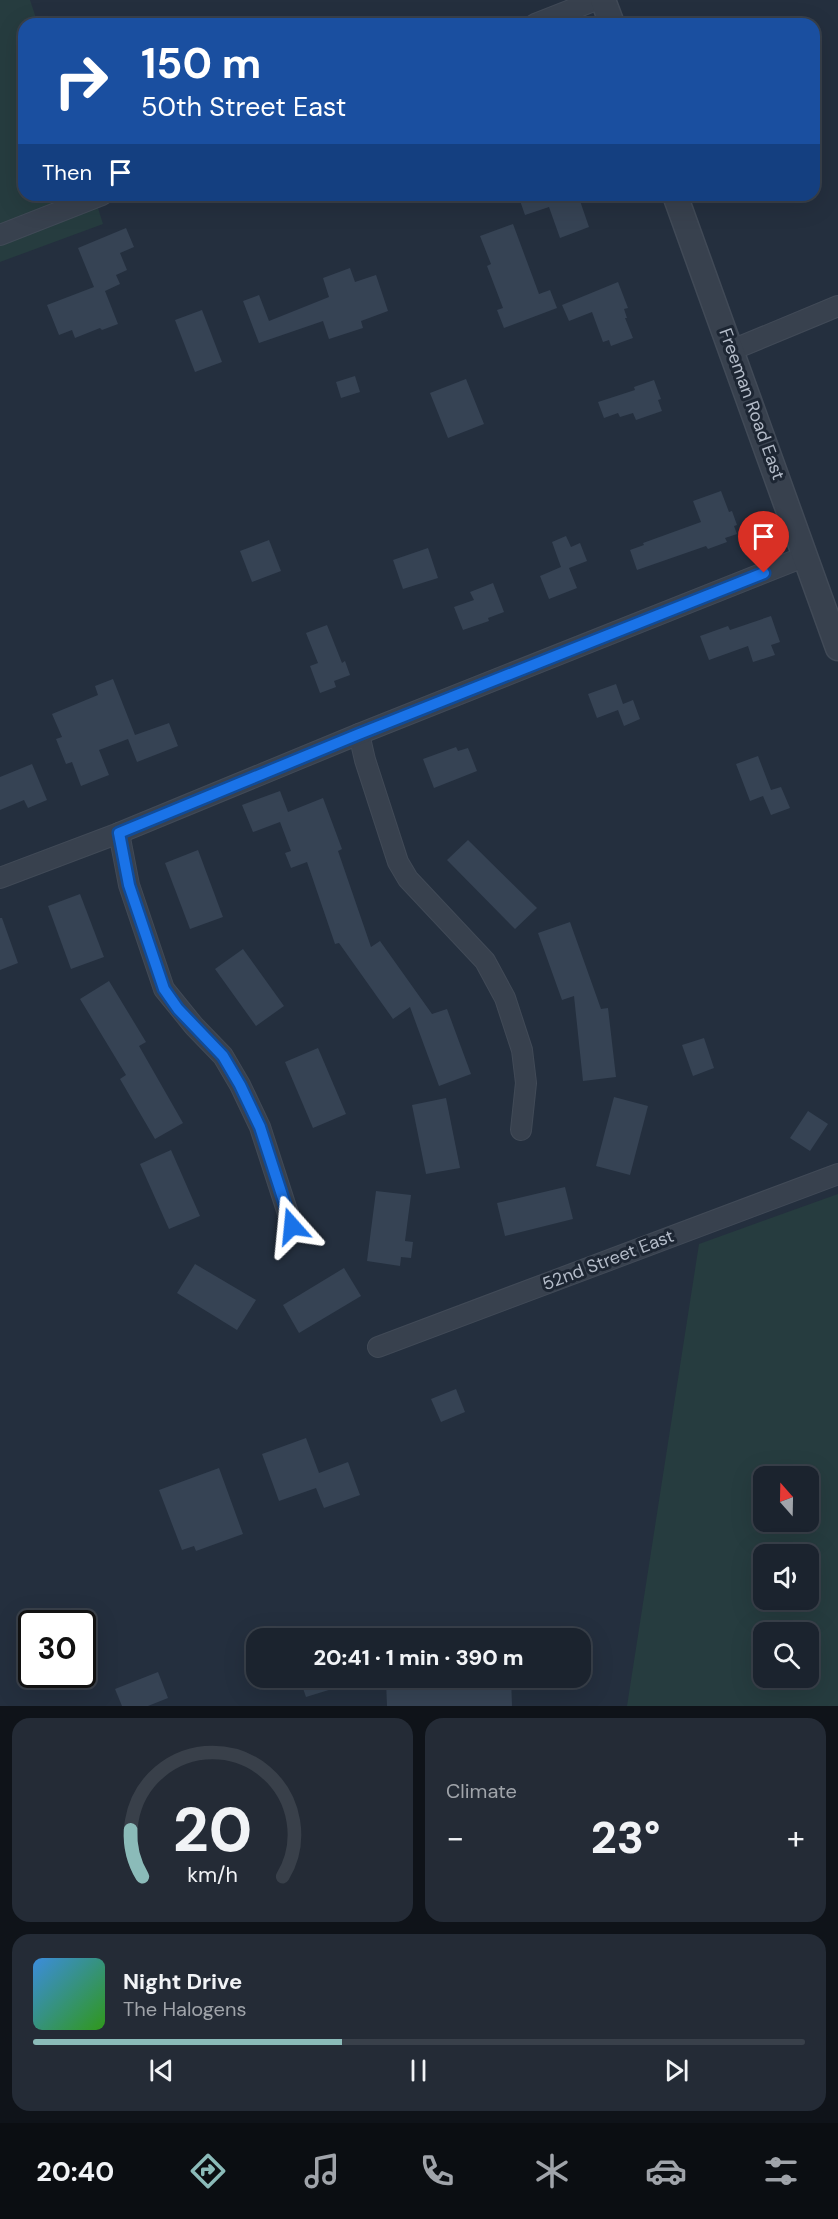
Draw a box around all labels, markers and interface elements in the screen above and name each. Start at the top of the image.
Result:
text: 150 m [141,36,261,91]
icon: right [42,42,120,120]
text: 50th Street East [141,89,346,124]
icon: arrive [104,156,137,189]
text: Then [42,158,92,187]
street label: Freeman Road East [713,325,791,483]
pin [738,511,789,573]
icon: arrive [747,520,780,553]
position arrow [260,1194,324,1258]
street label: 52nd Street East [539,1224,677,1296]
north arrow [753,1466,819,1532]
map controls [753,1466,819,1688]
button: sound [753,1544,819,1610]
speed limit sign: 30 [18,1610,96,1688]
button: search [753,1622,819,1688]
text: 20:41 · 1 min · 390 m [313,1643,524,1672]
text: Climate [446,1778,517,1804]
text: 20 [173,1789,252,1870]
text: 23° [591,1808,660,1867]
text: − [446,1816,464,1859]
text: + [787,1816,805,1859]
text: km/h [187,1861,238,1889]
text: Night Drive [123,1967,242,1996]
text: The Halogens [123,1996,246,2022]
icon: previous [145,2054,178,2087]
icon: pause [402,2054,435,2087]
icon: next [660,2054,693,2087]
icon: directions [187,2150,229,2192]
icon: music [301,2150,343,2192]
icon: phone [416,2150,458,2192]
icon: climate [531,2150,573,2192]
icon: car [645,2150,687,2192]
icon: filters [760,2150,802,2192]
text: 20:40 [36,2154,114,2189]

